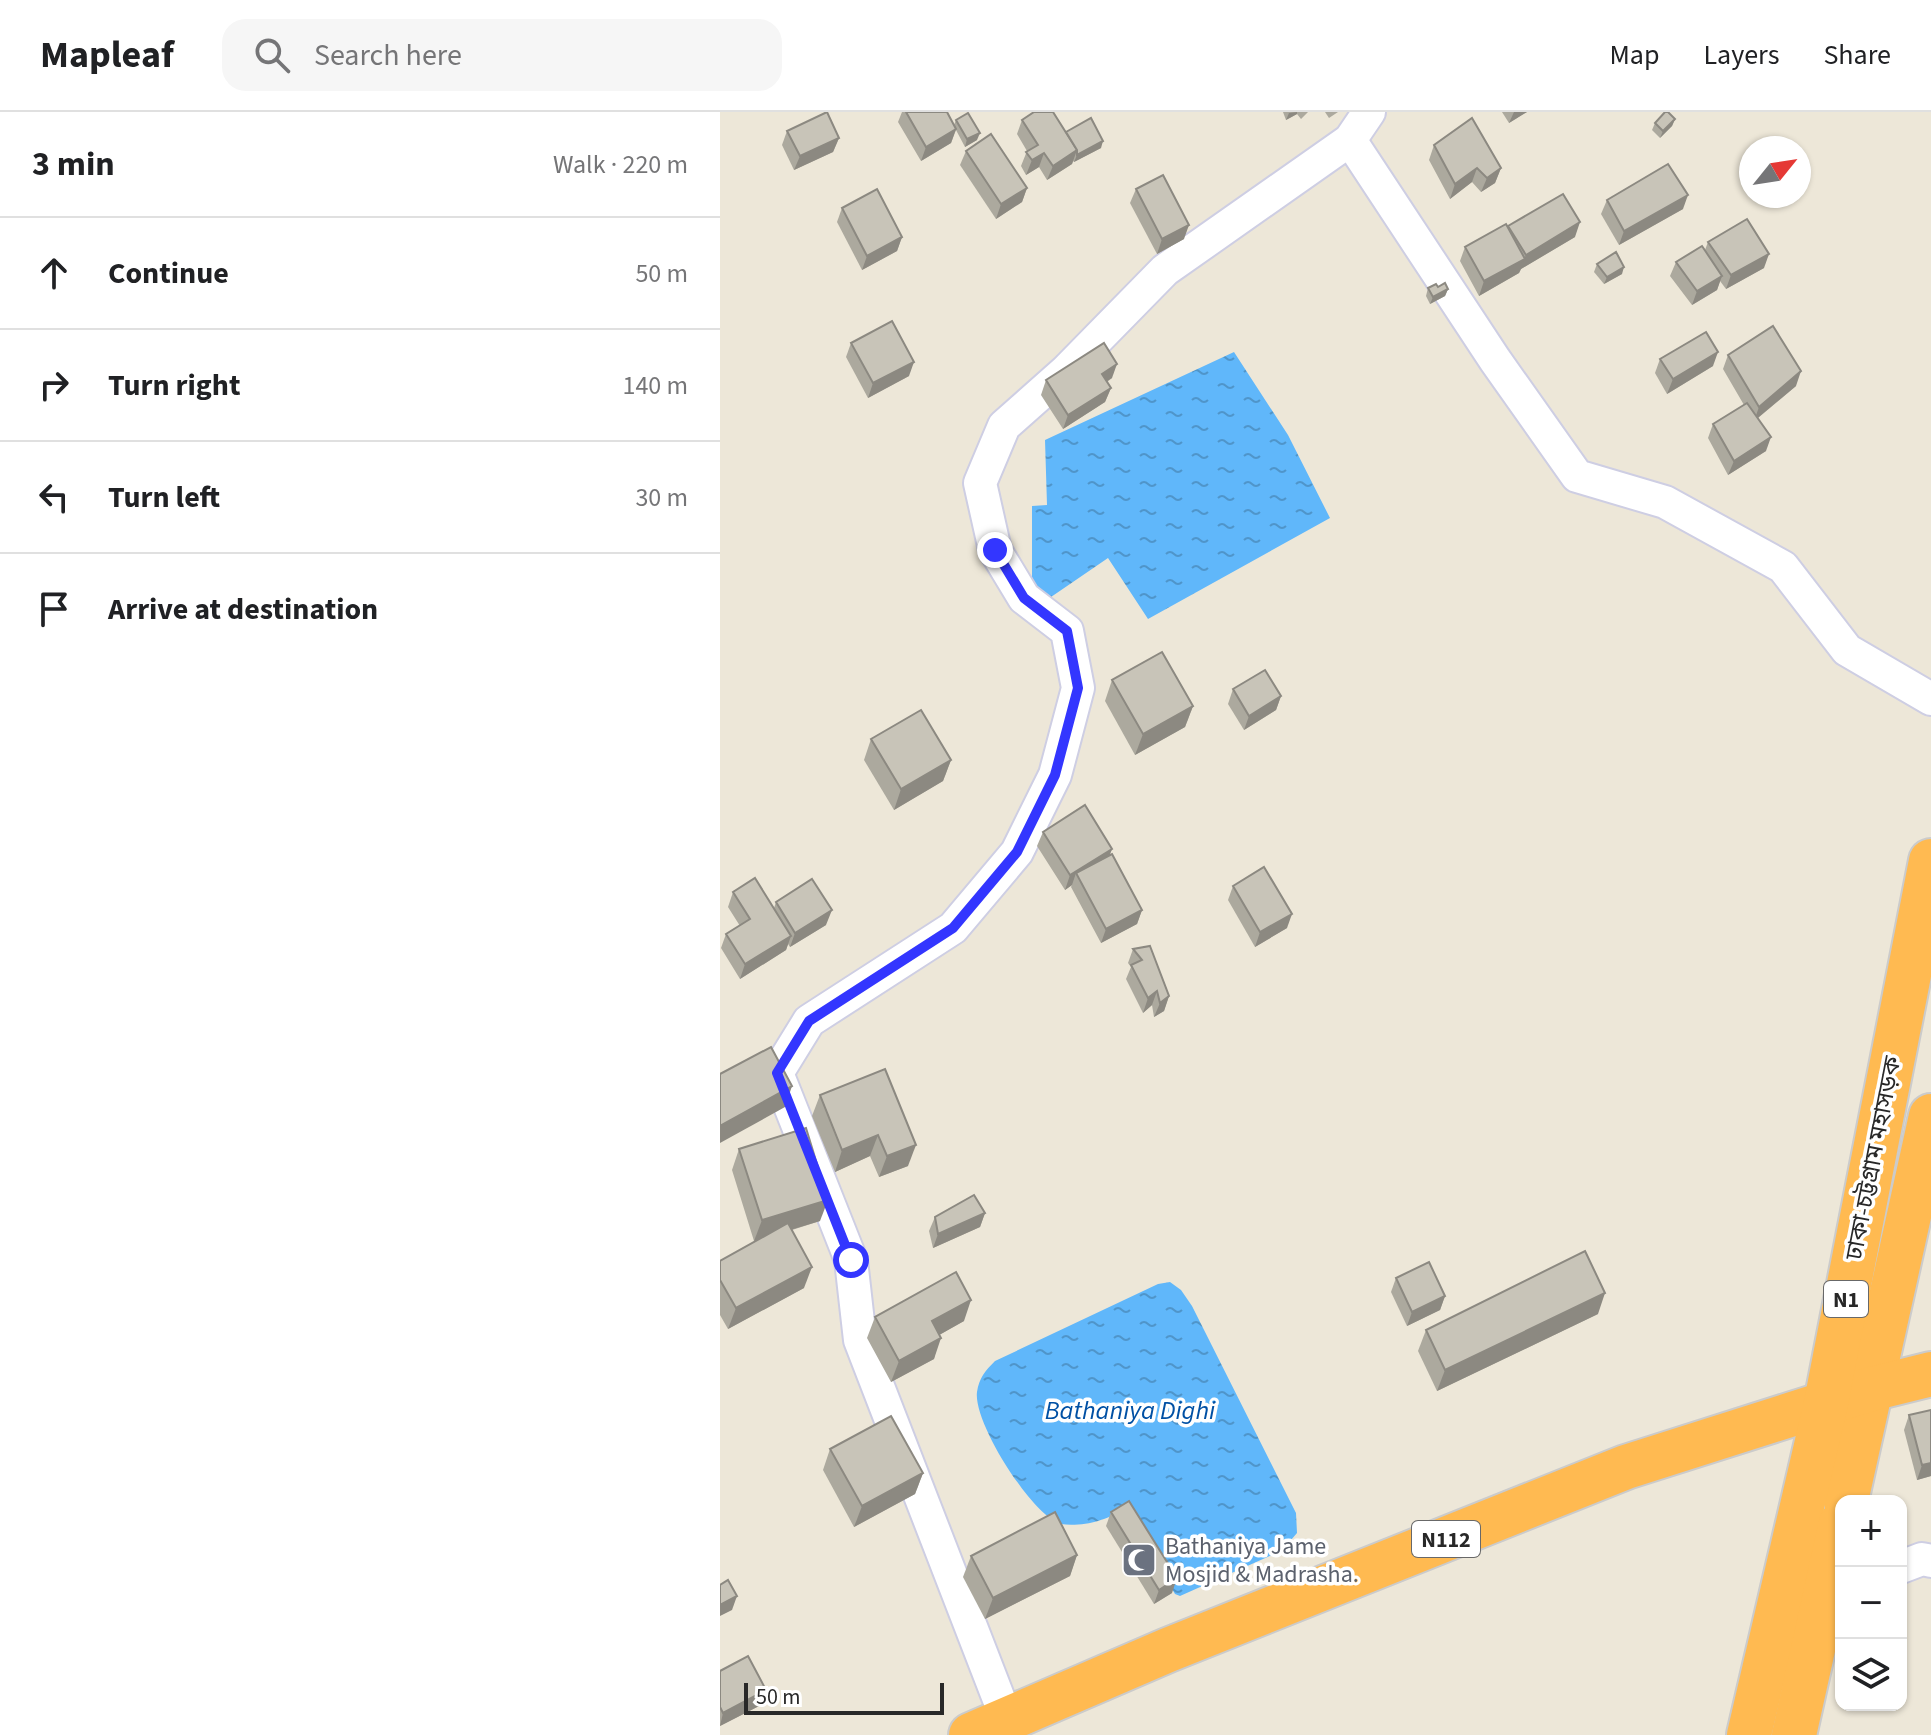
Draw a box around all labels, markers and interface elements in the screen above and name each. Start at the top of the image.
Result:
search box [222,19,782,91]
text: Mapleaf [40,28,174,82]
icon: search [250,33,294,77]
text: Search here [314,34,462,77]
text: Map [1609,35,1659,75]
text: Layers [1703,35,1779,75]
text: Share [1823,35,1891,75]
north arrow [1739,136,1811,208]
text: 3 min [32,140,115,189]
text: Walk · 220 m [553,146,688,183]
icon: ahead [32,251,76,295]
text: Continue [108,252,229,295]
text: 50 m [635,255,688,292]
icon: right [32,363,76,407]
text: Turn right [108,364,240,407]
text: 140 m [622,367,688,404]
icon: left [32,475,76,519]
text: Turn left [108,476,220,519]
text: 30 m [635,479,688,516]
route end [977,532,1013,568]
icon: arrive [32,587,76,631]
text: Arrive at destination [108,588,378,631]
street label: ঢাকা-চট্টগ্রাম মহাসড়ক [1836,1053,1911,1264]
route start [833,1242,869,1278]
road number: N1 [1824,1281,1868,1317]
water label: Bathaniya Dighi [1045,1392,1216,1429]
map controls [1835,1495,1907,1711]
button: + [1835,1495,1907,1567]
road number: N112 [1412,1521,1480,1557]
place label: Bathaniya Jame Mosjid & Madrasha. [1165,1529,1359,1592]
mosque icon: Bathaniya Jame Mosjid & Madrasha. [1120,1541,1158,1579]
button: − [1835,1567,1907,1639]
button: layers [1835,1639,1907,1711]
scale bar [744,1679,944,1715]
text: 50 m [756,1681,801,1713]

